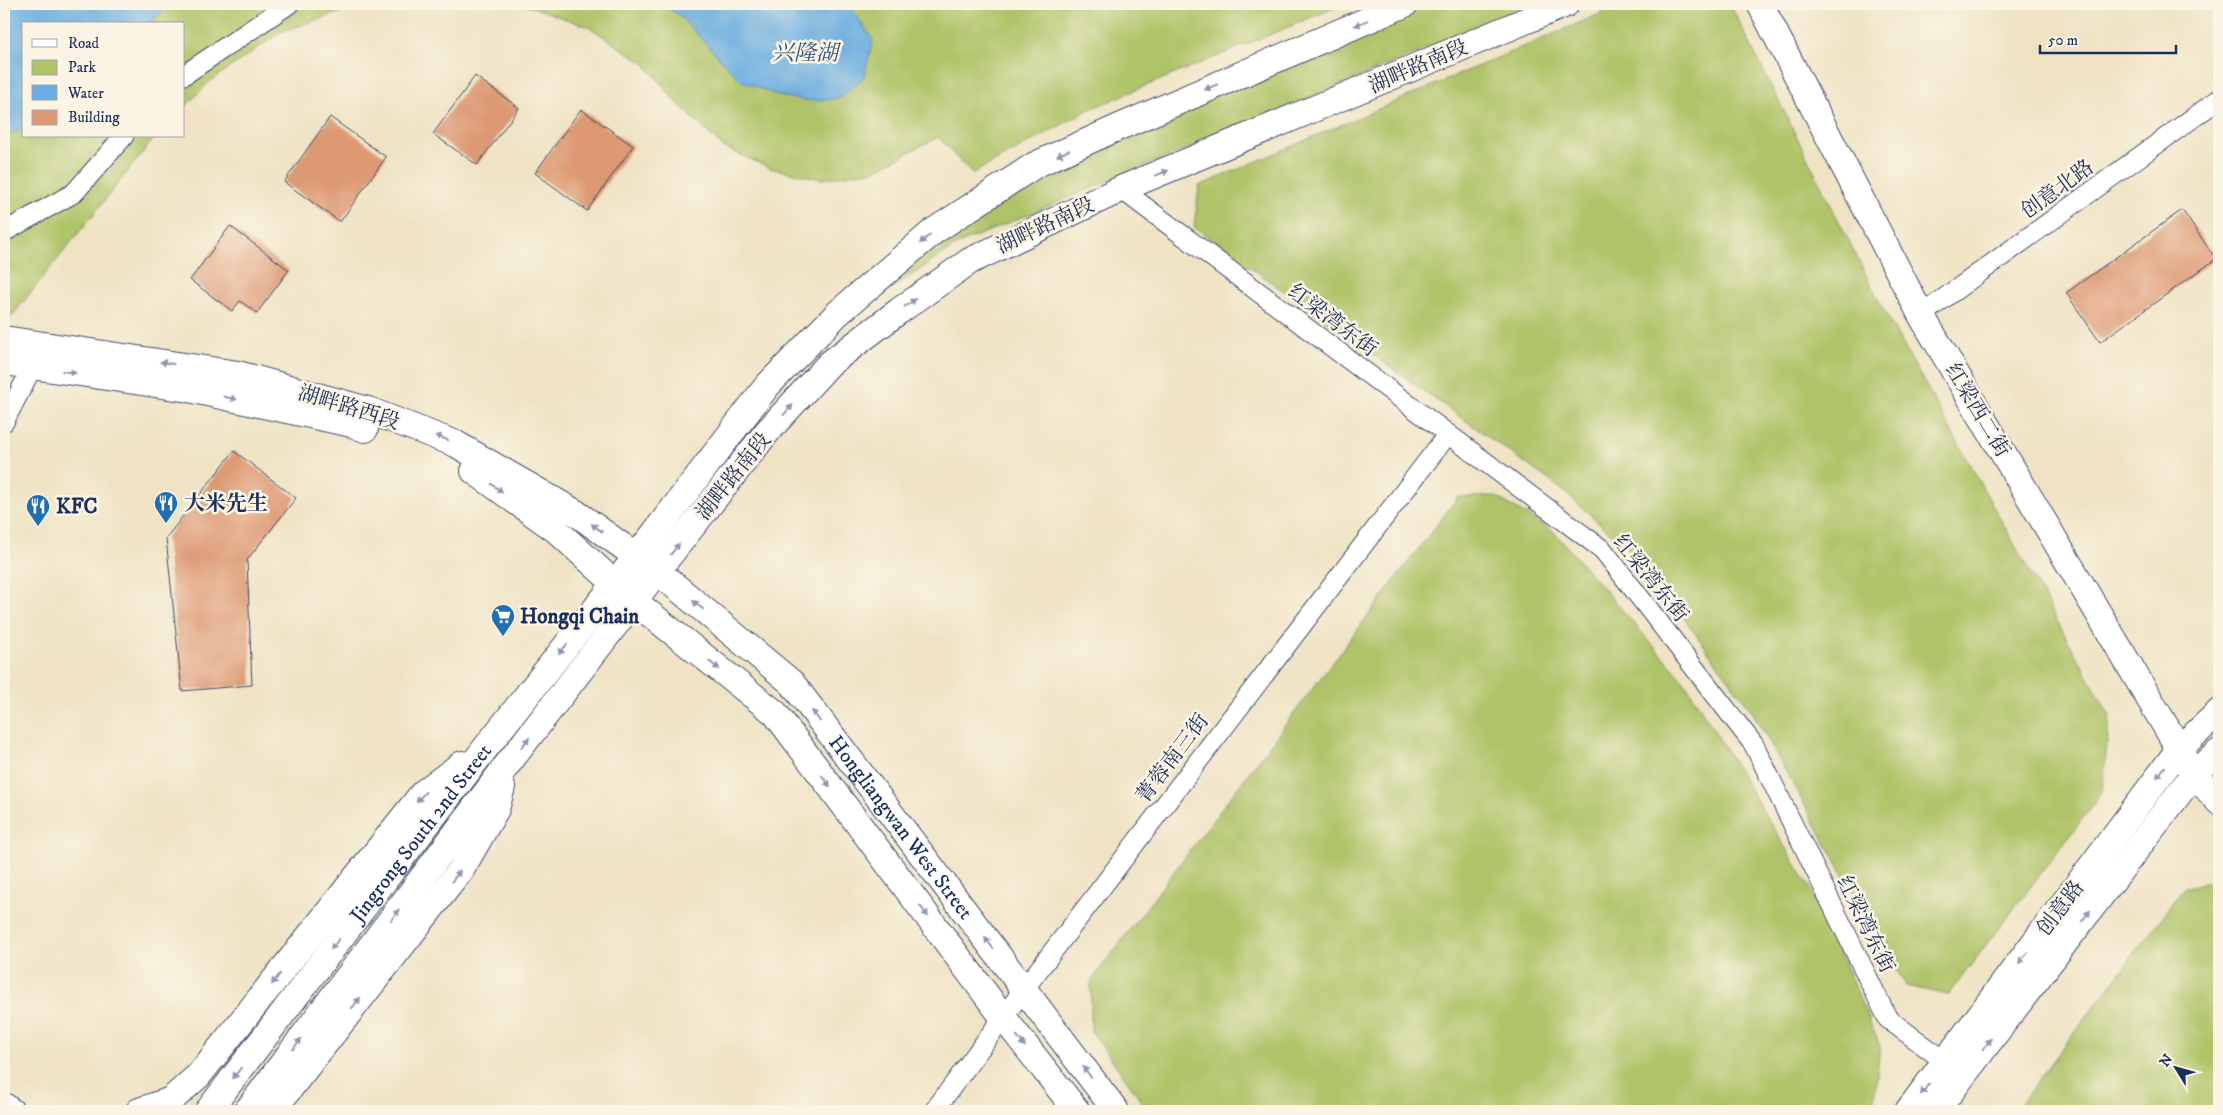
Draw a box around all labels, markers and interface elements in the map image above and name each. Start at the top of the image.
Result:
one-way arrow [1353,19,1368,27]
legend [22,22,185,138]
scale bar [2040,22,2177,54]
text: 50 m [2048,31,2078,50]
text: Road [68,34,100,53]
street label: 湖畔路南段 [1365,34,1472,99]
water label: 兴隆湖 [772,40,842,67]
text: Park [68,58,97,77]
one-way arrow [1203,83,1218,91]
text: Water [67,84,104,103]
text: Building [68,108,120,127]
one-way arrow [1056,149,1070,157]
street label: 创意北路 [2016,155,2099,225]
one-way arrow [1155,169,1170,177]
street label: 湖畔路南段 [992,192,1098,260]
one-way arrow [919,233,932,244]
street label: 红梁湾东街 [1283,279,1382,363]
one-way arrow [903,298,917,308]
one-way arrow [159,359,175,367]
street label: 红梁西二街 [1939,359,2015,462]
one-way arrow [62,368,78,376]
street label: 湖畔路西段 [295,380,403,436]
one-way arrow [222,394,238,402]
one-way arrow [782,404,794,416]
street label: 湖畔路南段 [691,428,777,526]
one-way arrow [434,434,449,441]
one-way arrow [490,483,504,493]
restaurant icon: 大米先生 [153,490,179,524]
place label: 大米先生 [184,491,268,517]
restaurant icon: KFC [25,493,51,527]
place label: KFC [56,494,98,520]
one-way arrow [590,523,604,533]
street label: 红梁湾东街 [1607,530,1693,628]
one-way arrow [669,543,680,556]
one-way arrow [692,600,705,611]
supermarket icon: Hongqi Chain [490,603,516,637]
place label: Hongqi Chain [520,604,640,630]
one-way arrow [558,642,569,655]
one-way arrow [707,659,720,670]
street label: 菁蓉南三街 [1131,709,1215,808]
one-way arrow [811,710,822,723]
street label: Hongliangwan West Street [822,731,978,925]
one-way arrow [519,737,530,750]
street label: Jingrong South 2nd Street [344,739,498,930]
one-way arrow [2156,765,2167,778]
one-way arrow [821,774,831,788]
one-way arrow [415,791,427,803]
one-way arrow [451,869,461,883]
street label: 红梁湾东街 [1830,872,1900,977]
street label: 创意路 [2031,876,2090,942]
one-way arrow [918,904,929,917]
one-way arrow [390,908,400,922]
one-way arrow [2080,910,2091,923]
one-way arrow [984,936,994,950]
one-way arrow [330,937,341,950]
one-way arrow [2017,951,2028,964]
one-way arrow [271,972,281,986]
one-way arrow [350,997,361,1010]
one-way arrow [1016,1034,1027,1047]
one-way arrow [292,1037,302,1051]
one-way arrow [1981,1038,1992,1051]
north arrow [2150,1042,2200,1092]
text: N [2156,1050,2177,1071]
one-way arrow [1082,1065,1092,1079]
one-way arrow [232,1066,242,1080]
one-way arrow [1920,1082,1931,1095]

